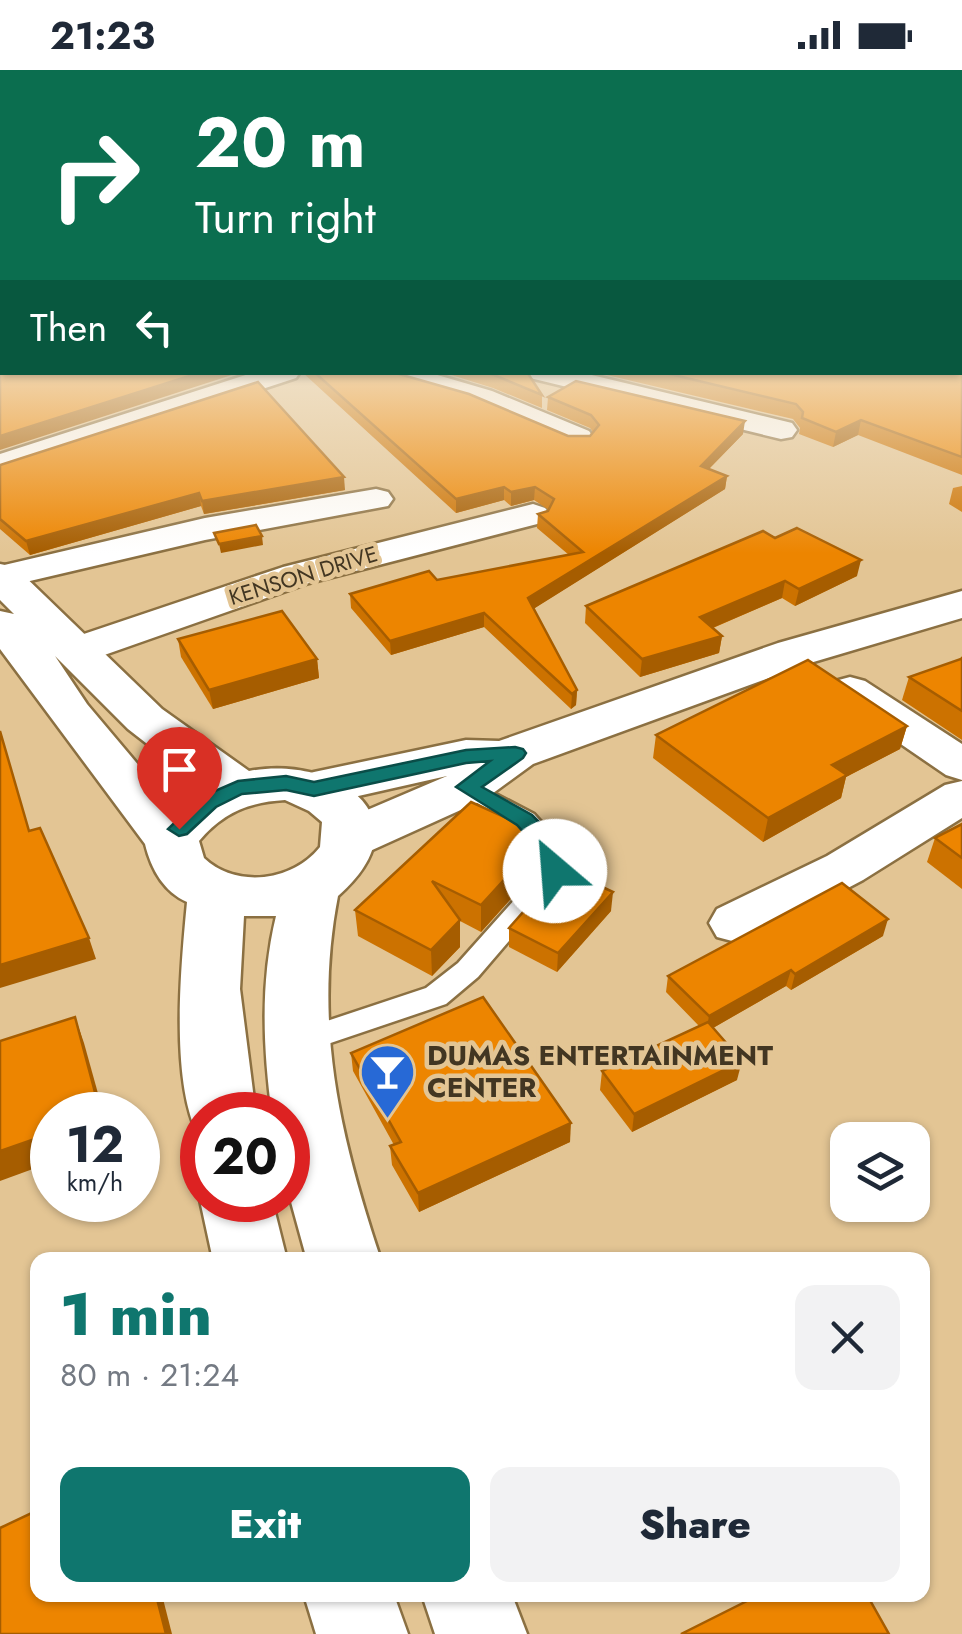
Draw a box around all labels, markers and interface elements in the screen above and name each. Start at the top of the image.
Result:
text: 21:23 [50,8,155,63]
text: 20 m [195,92,366,193]
icon: right [30,110,160,240]
text: Turn right [195,185,376,250]
text: Then [30,300,107,355]
icon: left [127,300,182,355]
street label: KENSON DRIVE [225,537,381,613]
pin [137,727,222,830]
icon: arrive [152,742,207,797]
position arrow [503,819,607,923]
place label: DUMAS ENTERTAINMENT CENTER [427,1035,773,1108]
bar icon: DUMAS ENTERTAINMENT CENTER [358,1041,418,1120]
speed limit sign: 20 [180,1092,310,1222]
text: 12 [66,1108,124,1181]
map controls [830,1122,930,1222]
button: layers [830,1122,930,1222]
text: km/h [67,1164,123,1200]
text: 1 min [60,1271,212,1358]
button: close [795,1285,900,1390]
text: 80 m · 21:24 [60,1352,239,1398]
button: Exit [60,1467,470,1582]
button: Share [490,1467,900,1582]

